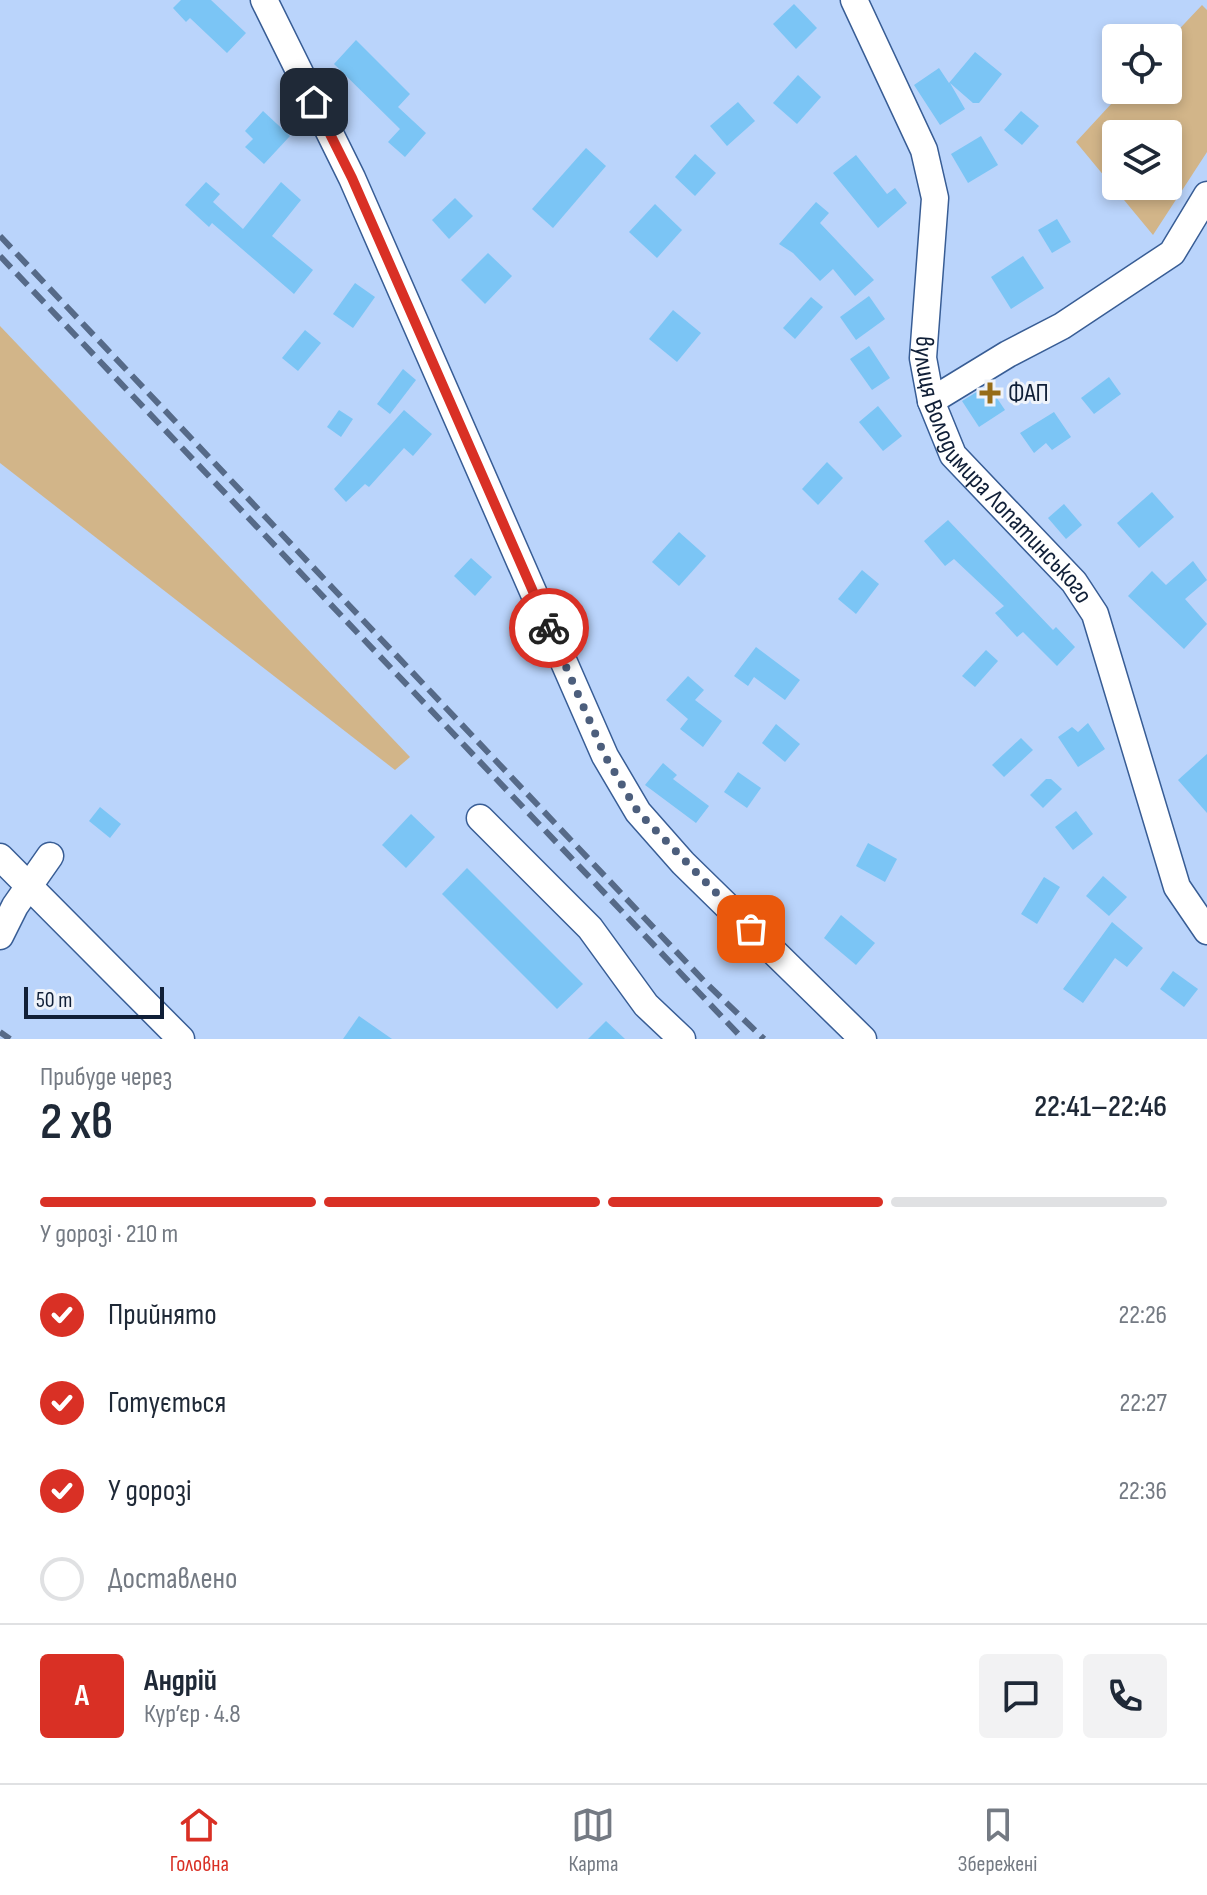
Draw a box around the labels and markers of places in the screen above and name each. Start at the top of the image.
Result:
pin [280,68,348,136]
place label: ФАП [1008,378,1049,409]
marker: ФАП [979,382,1001,404]
pin [717,895,785,963]

